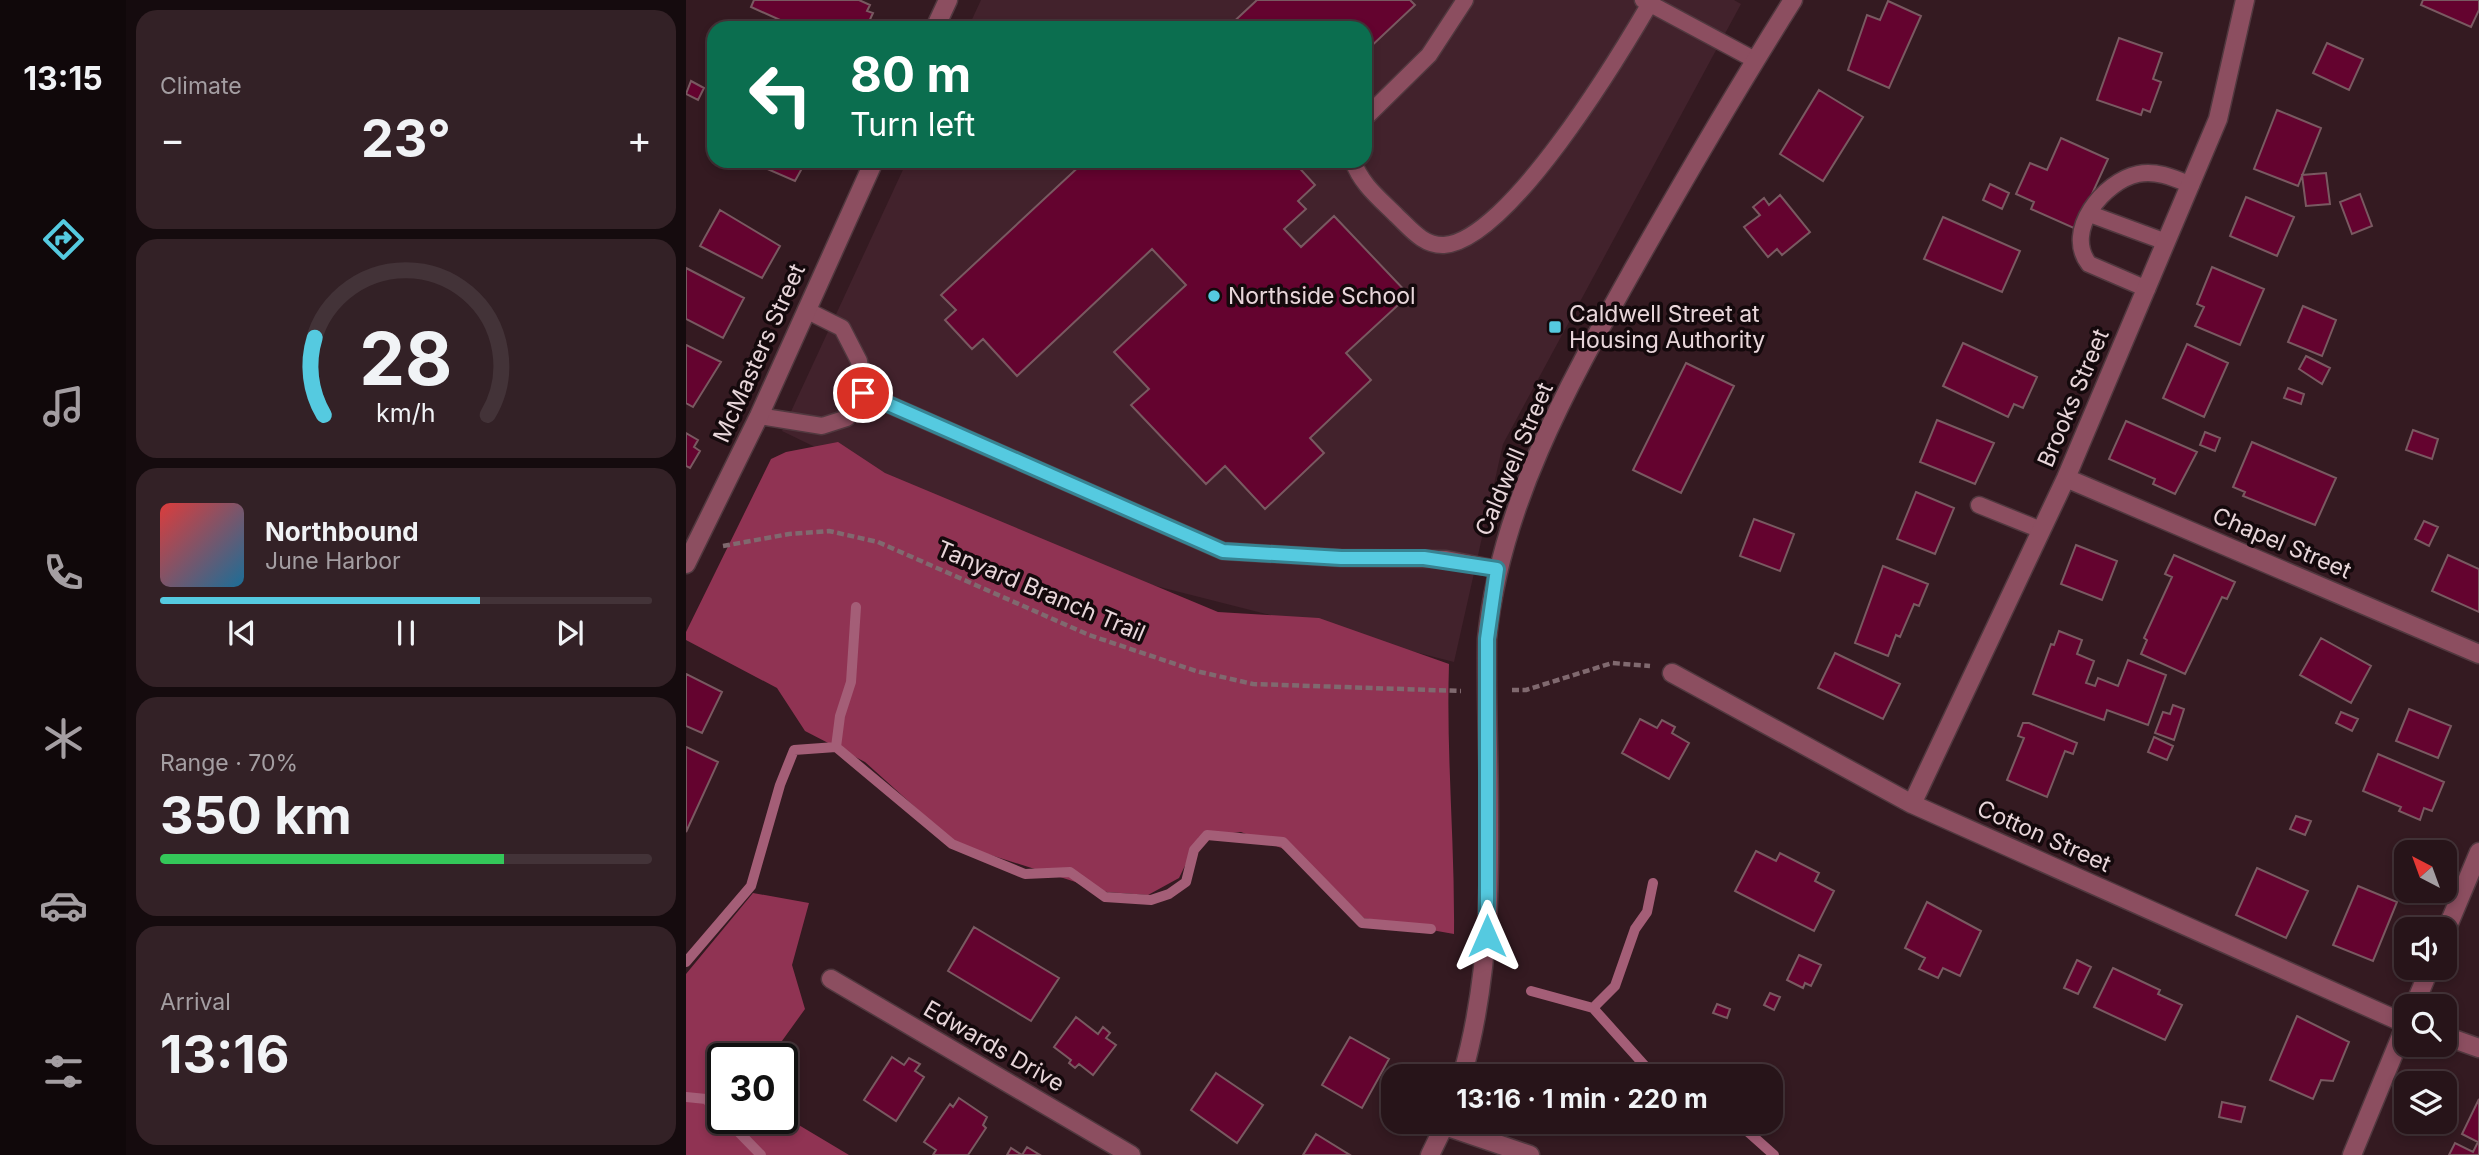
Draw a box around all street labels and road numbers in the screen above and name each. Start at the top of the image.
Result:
street label: McMasters Street [707,259,811,447]
street label: Brooks Street [2031,324,2115,471]
street label: Caldwell Street [1469,378,1559,540]
street label: Chapel Street [2209,501,2356,585]
street label: Tanyard Branch Trail [933,534,1149,648]
street label: Cotton Street [1973,794,2116,878]
street label: Edwards Drive [919,994,1069,1098]

